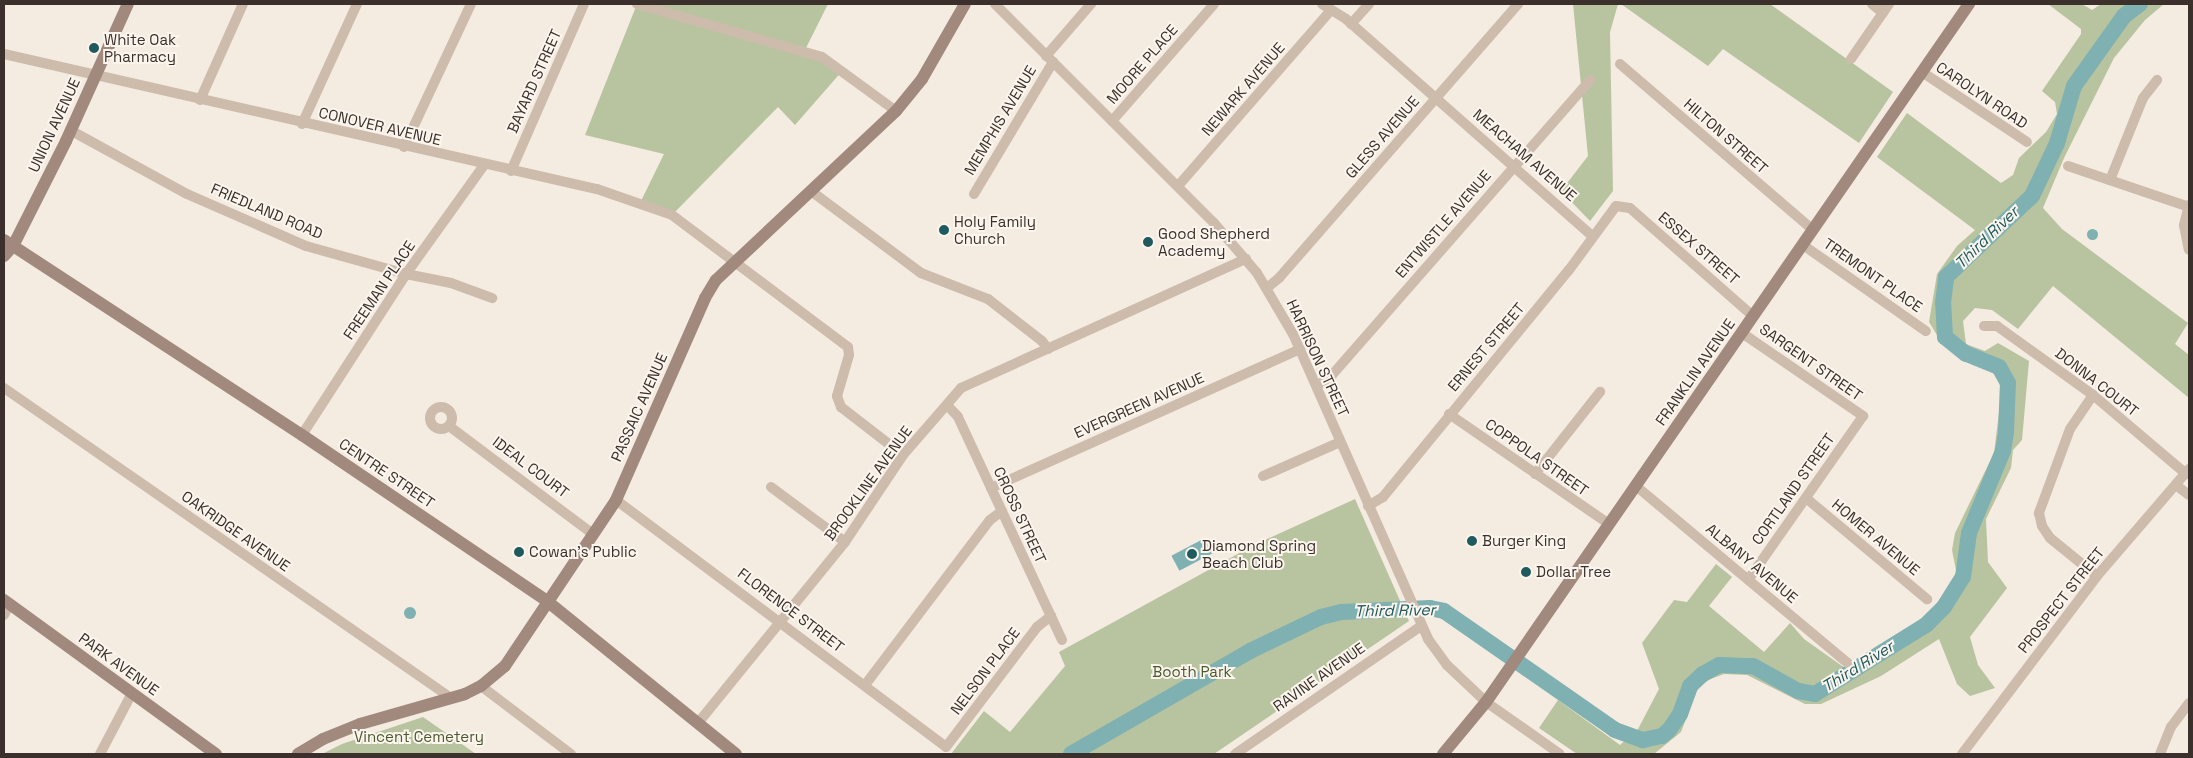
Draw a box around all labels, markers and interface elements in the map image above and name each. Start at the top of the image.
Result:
street label: MOORE PLACE [1103,21,1181,107]
street label: BAYARD STREET [503,26,565,136]
place label: White Oak Pharmacy [104,30,176,65]
street label: NEWARK AVENUE [1198,39,1288,139]
marker: White Oak Pharmacy [88,42,100,54]
street label: CAROLYN ROAD [1933,58,2031,132]
street label: MEMPHIS AVENUE [960,62,1040,178]
street label: UNION AVENUE [24,75,84,175]
street label: GLESS AVENUE [1341,92,1423,182]
street label: HILTON STREET [1680,95,1772,177]
street label: CONOVER AVENUE [317,103,443,149]
street label: MEACHAM AVENUE [1470,105,1580,205]
street label: ENTWISTLE AVENUE [1391,166,1495,282]
street label: FRIEDLAND ROAD [208,179,326,243]
water label: Third River [1951,203,2023,273]
street label: ESSEX STREET [1655,208,1743,288]
place label: Holy Family Church [954,212,1036,247]
marker: Holy Family Church [938,224,950,236]
place label: Good Shepherd Academy [1158,224,1270,259]
street label: TREMONT PLACE [1820,234,1926,316]
marker: Good Shepherd Academy [1142,236,1154,248]
street label: FREEMAN PLACE [339,237,419,343]
street label: HARRISON STREET [1283,296,1353,420]
street label: ERNEST STREET [1444,299,1528,395]
street label: FRANKLIN AVENUE [1651,315,1739,429]
street label: SARGENT STREET [1756,320,1866,404]
street label: DONNA COURT [2052,344,2142,420]
street label: PASSAIC AVENUE [607,350,671,464]
street label: EVERGREEN AVENUE [1071,368,1207,442]
street label: COPPOLA STREET [1482,415,1592,499]
street label: BROOKLINE AVENUE [820,422,916,544]
street label: CORTLAND STREET [1748,430,1838,548]
street label: IDEAL COURT [489,432,573,502]
street label: CENTRE STREET [336,434,438,512]
street label: CROSS STREET [990,464,1050,566]
street label: OAKRIDGE AVENUE [178,487,294,575]
street label: HOMER AVENUE [1828,495,1924,579]
street label: ALBANY AVENUE [1702,519,1802,607]
place label: Burger King [1482,532,1566,550]
marker: Burger King [1466,535,1478,547]
place label: Diamond Spring Beach Club [1202,536,1316,571]
place label: Cowan's Public [529,543,637,561]
street label: PROSPECT STREET [2014,543,2108,657]
marker: Cowan's Public [513,546,525,558]
marker: Diamond Spring Beach Club [1186,548,1198,560]
place label: Dollar Tree [1536,563,1612,581]
street label: FLORENCE STREET [734,564,848,656]
marker: Dollar Tree [1520,566,1532,578]
water label: Third River [1354,601,1436,621]
street label: NELSON PLACE [946,624,1024,718]
street label: PARK AVENUE [75,629,163,699]
water label: Third River [1819,637,1897,697]
street label: RAVINE AVENUE [1270,639,1368,715]
park label: Booth Park [1152,663,1232,681]
park label: Vincent Cemetery [354,728,484,746]

